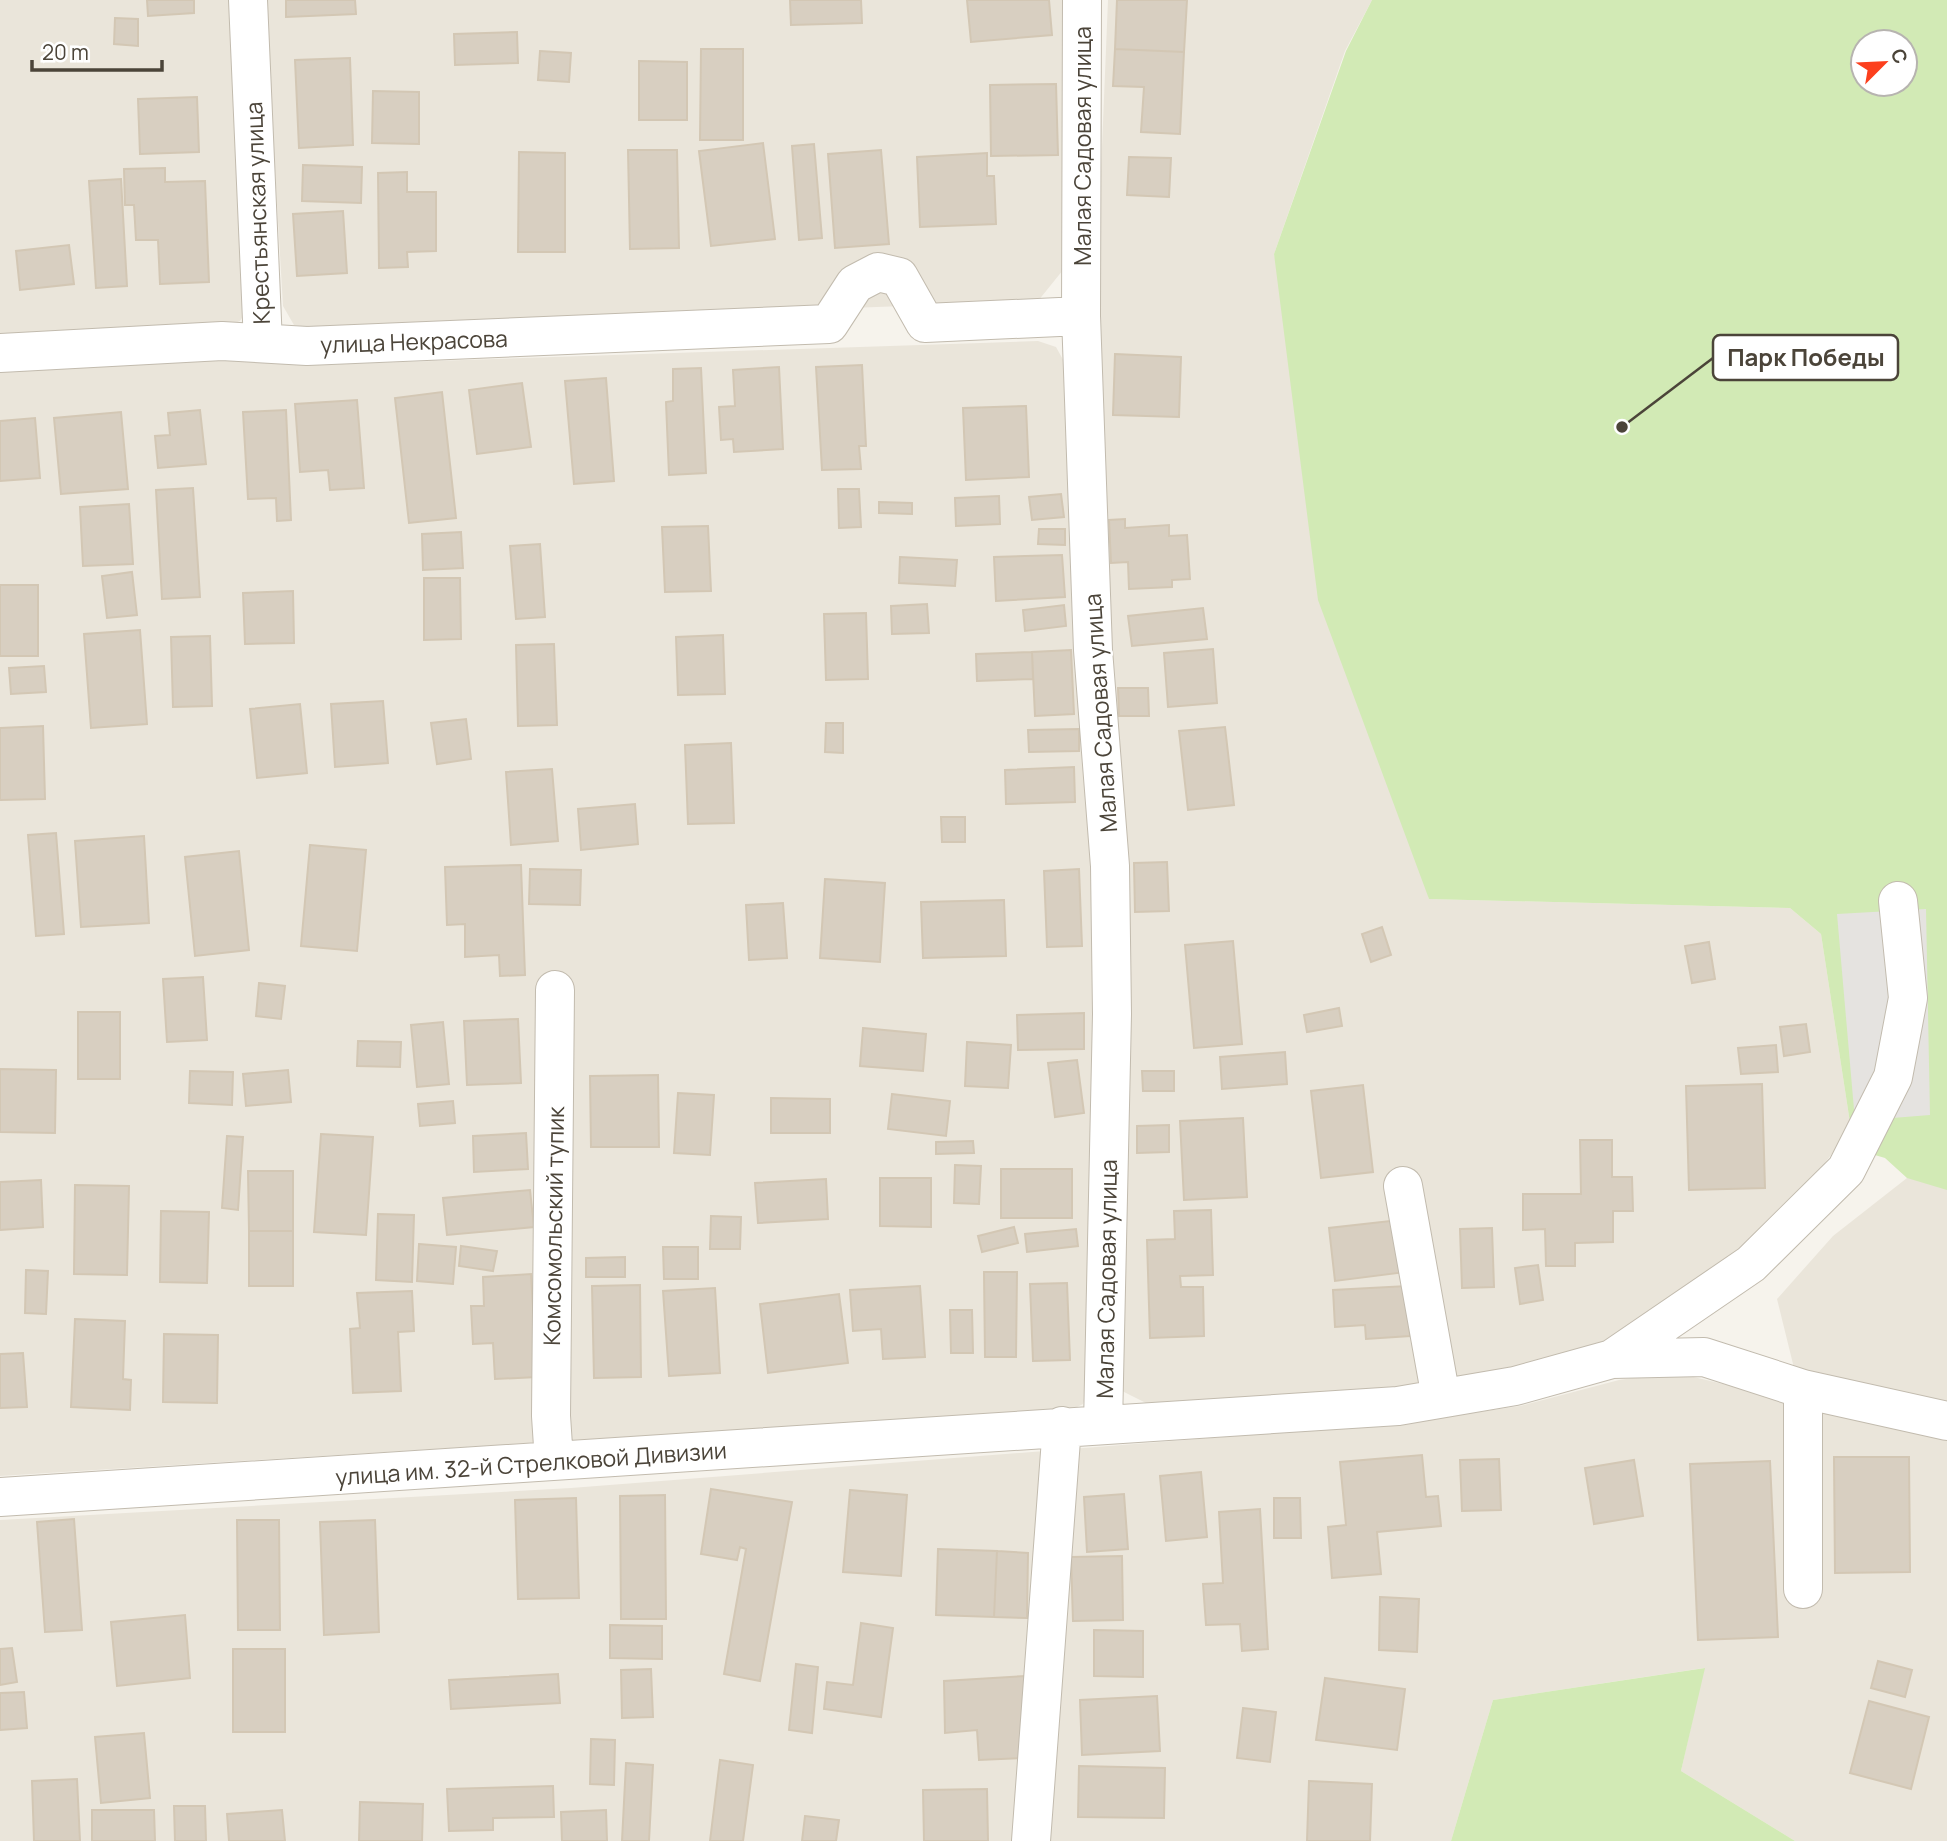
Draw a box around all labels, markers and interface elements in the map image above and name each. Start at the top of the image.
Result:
street label: Малая Садовая улица [1066,26,1098,266]
scale bar [32,28,161,72]
north arrow [1849,28,1919,98]
text: 20 m [42,38,89,66]
text: С [1885,44,1914,68]
street label: Крестьянская улица [237,101,277,325]
street label: улица Некрасова [320,322,508,360]
callout: Парк Победы [1713,335,1898,380]
text: Парк Победы [1727,340,1885,373]
street label: Малая Садовая улица [1076,592,1124,834]
street label: Комсомольский тупик [535,1105,571,1346]
street label: Малая Садовая улица [1088,1159,1124,1399]
street label: улица им. 32-й Стрелковой Дивизии [334,1433,728,1493]

